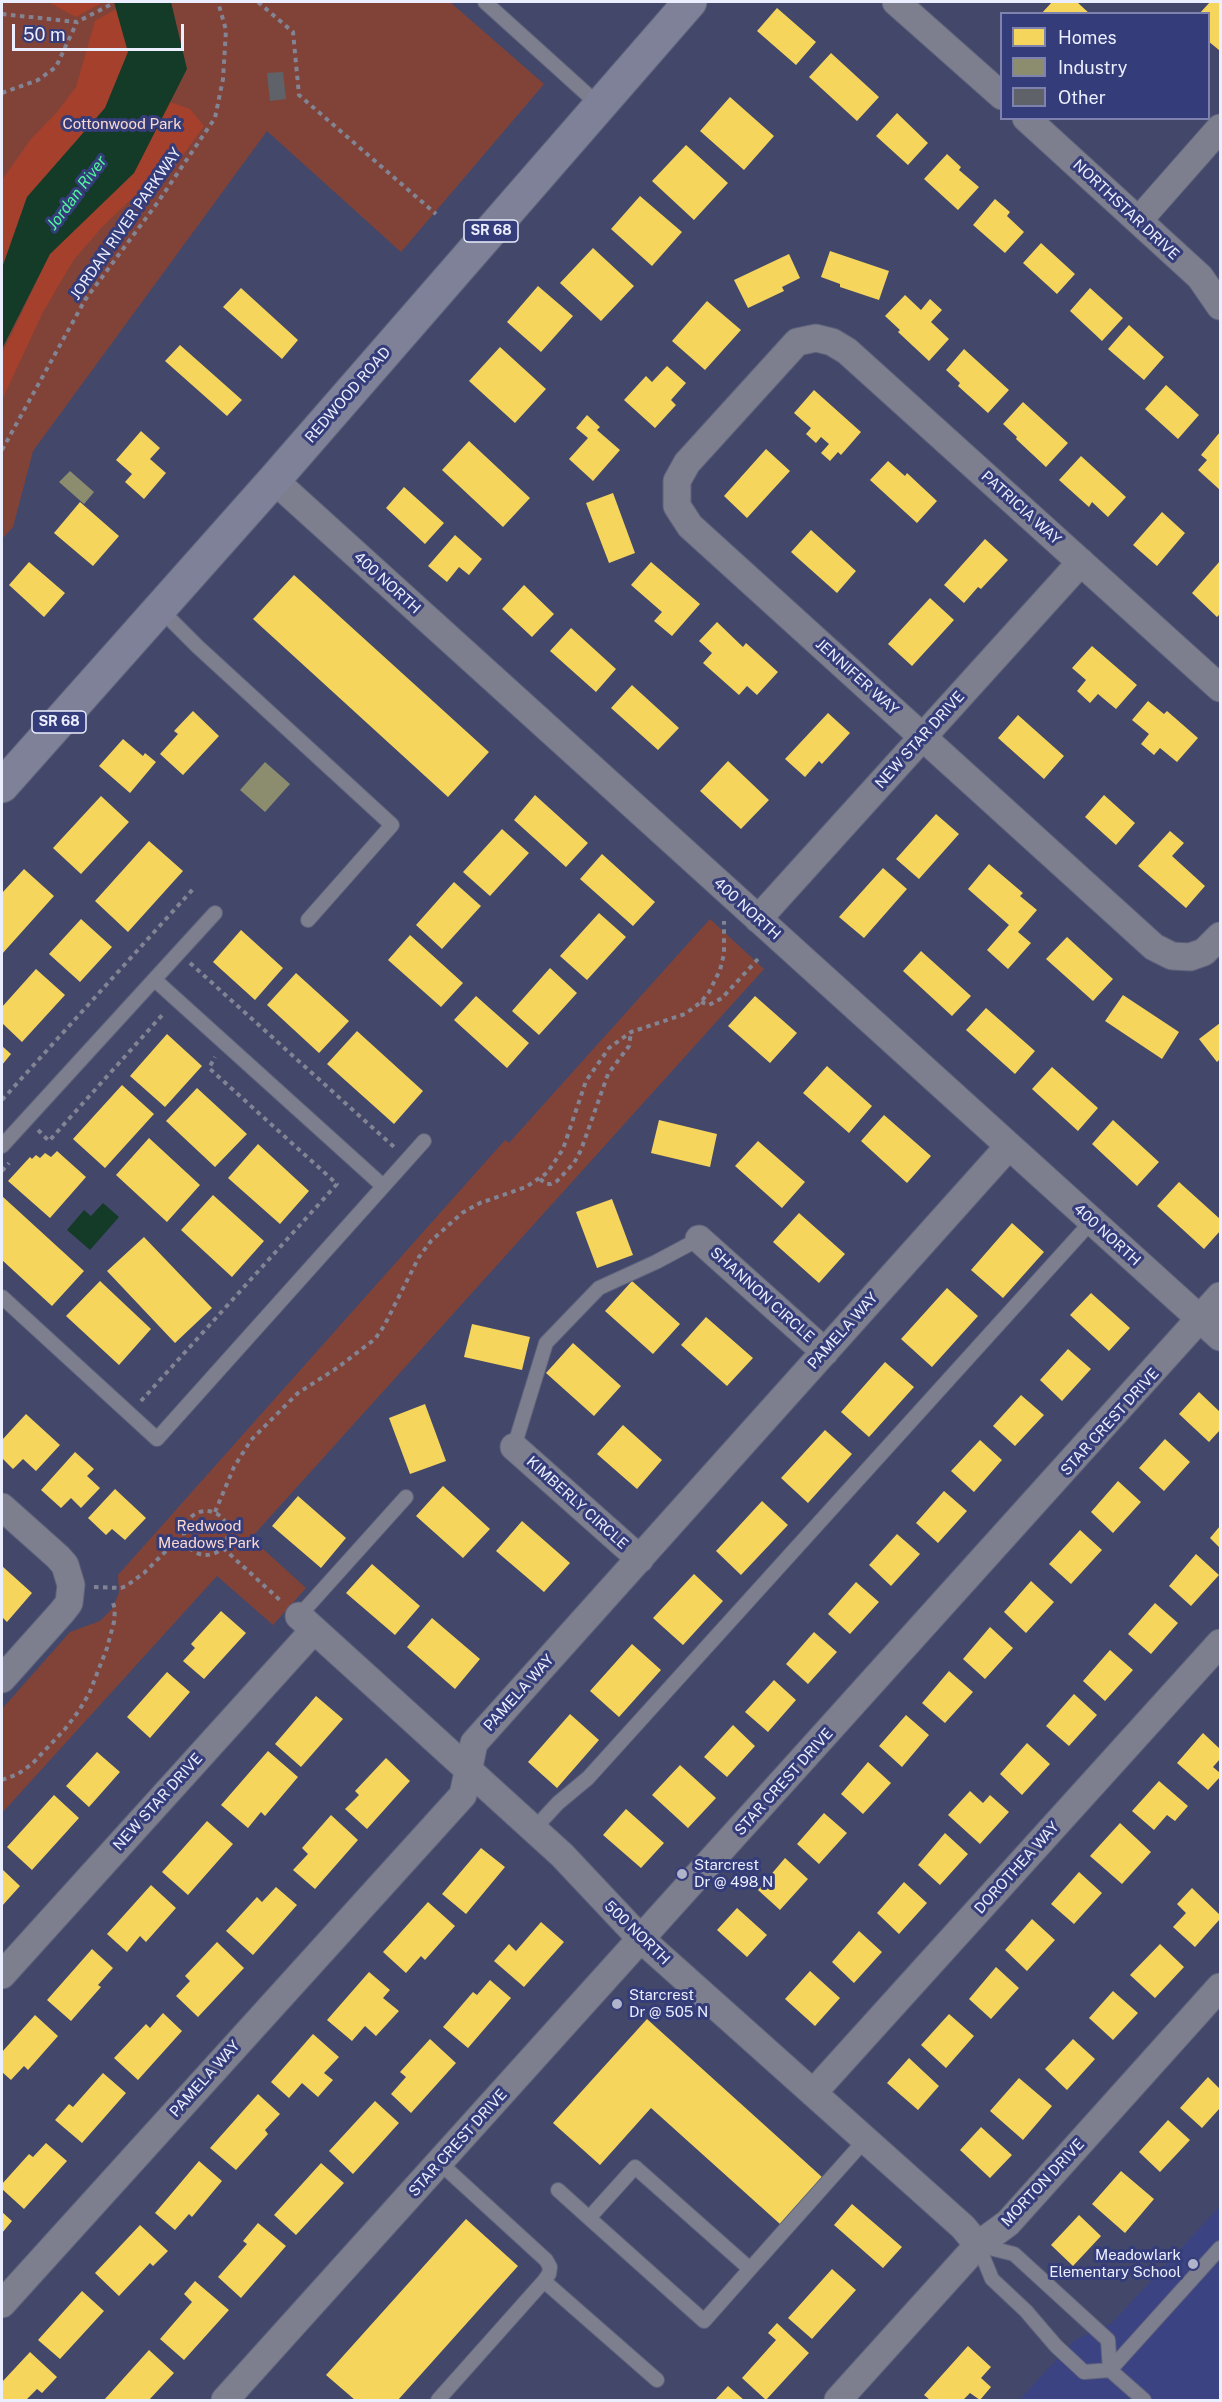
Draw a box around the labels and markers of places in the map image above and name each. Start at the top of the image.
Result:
place label: Starcrest Dr @ 498 N [694,1856,773,1891]
marker: Starcrest Dr @ 498 N [675,1867,689,1881]
place label: Starcrest Dr @ 505 N [629,1986,708,2021]
marker: Starcrest Dr @ 505 N [610,1997,624,2011]
place label: Meadowlark Elementary School [1049,2246,1181,2281]
marker: Meadowlark Elementary School [1186,2257,1200,2271]

